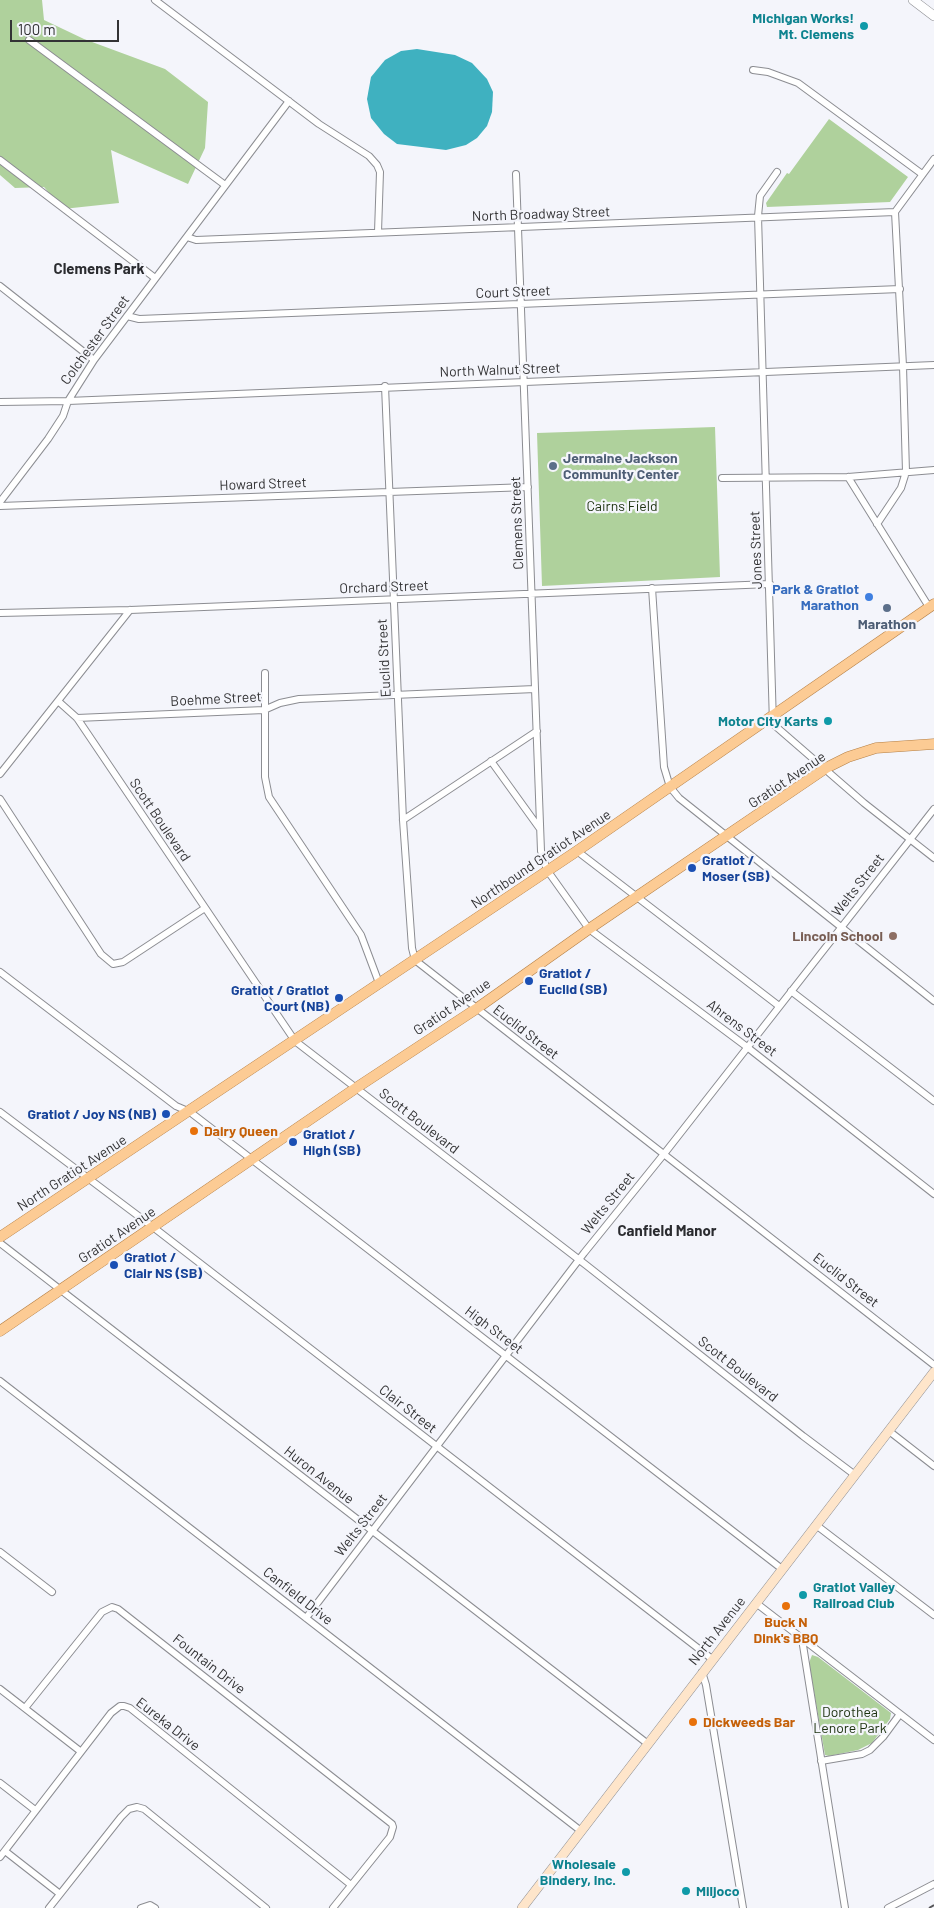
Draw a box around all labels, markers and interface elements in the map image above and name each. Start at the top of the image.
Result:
scale bar [12,10,121,42]
place label: Michigan Works! Mt. Clemens [752,10,854,42]
text: 100 m [18,20,56,38]
marker: Michigan Works! Mt. Clemens [858,20,870,32]
street label: North Broadway Street [471,203,611,225]
district label: Clemens Park [54,260,144,278]
street label: Court Street [475,282,551,302]
street label: Colchester Street [57,292,133,388]
street label: North Walnut Street [439,359,561,381]
place label: Jermaine Jackson Community Center [563,450,679,482]
marker: Jermaine Jackson Community Center [547,460,559,472]
street label: Howard Street [219,474,307,494]
street label: Clemens Street [507,476,527,570]
park label: Cairns Field [586,498,658,514]
street label: Jones Street [746,511,766,589]
street label: Orchard Street [339,577,429,597]
place label: Park & Gratiot Marathon [772,581,859,614]
marker: Park & Gratiot Marathon [863,591,875,603]
marker: Marathon [881,602,893,614]
place label: Marathon [858,616,916,632]
street label: Euclid Street [374,618,394,698]
street label: Boehme Street [170,688,262,710]
place label: Motor City Karts [718,713,818,729]
marker: Motor City Karts [822,715,834,727]
street label: Gratiot Avenue [745,748,829,812]
street label: Scott Boulevard [126,775,194,865]
street label: Northbound Gratiot Avenue [468,806,614,912]
street label: Welts Street [828,850,888,920]
place label: Gratiot / Moser (SB) [702,852,769,884]
marker: Gratiot / Moser (SB) [686,862,698,874]
place label: Lincoln School [792,928,883,944]
marker: Lincoln School [887,930,899,942]
place label: Gratiot / Euclid (SB) [539,965,607,998]
street label: Gratiot Avenue [410,975,494,1039]
marker: Gratiot / Euclid (SB) [523,975,535,987]
place label: Gratiot / Gratiot Court (NB) [231,982,329,1014]
marker: Gratiot / Gratiot Court (NB) [333,992,345,1004]
street label: Ahrens Street [703,996,781,1060]
street label: Euclid Street [490,1001,562,1063]
street label: Scott Boulevard [376,1085,462,1157]
place label: Gratiot / Joy NS (NB) [27,1106,156,1122]
marker: Gratiot / Joy NS (NB) [160,1108,172,1120]
place label: Dairy Queen [204,1123,278,1139]
marker: Dairy Queen [188,1125,200,1137]
place label: Gratiot / High (SB) [303,1126,360,1158]
street label: North Gratiot Avenue [14,1131,130,1215]
marker: Gratiot / High (SB) [287,1136,299,1148]
street label: Welts Street [578,1169,638,1237]
street label: Gratiot Avenue [75,1203,159,1267]
district label: Canfield Manor [617,1222,717,1240]
place label: Gratiot / Clair NS (SB) [124,1249,202,1282]
street label: Euclid Street [810,1249,882,1311]
marker: Gratiot / Clair NS (SB) [108,1259,120,1271]
street label: High Street [461,1303,527,1357]
street label: Scott Boulevard [695,1333,781,1405]
street label: Clair Street [376,1381,440,1437]
street label: Huron Avenue [281,1442,357,1508]
street label: Welts Street [331,1490,391,1560]
street label: Canfield Drive [260,1564,336,1628]
place label: Gratiot Valley Railroad Club [813,1579,895,1611]
marker: Gratiot Valley Railroad Club [797,1589,809,1601]
street label: North Avenue [685,1593,749,1669]
marker: Buck N Dink's BBQ [780,1600,792,1612]
place label: Buck N Dink's BBQ [754,1614,818,1646]
street label: Fountain Drive [169,1630,249,1698]
street label: Eureka Drive [133,1694,203,1754]
park label: Dorothea Lenore Park [813,1704,887,1736]
place label: Dickweeds Bar [703,1714,795,1730]
marker: Dickweeds Bar [687,1716,699,1728]
place label: Wholesale Bindery, Inc. [540,1856,616,1888]
marker: Wholesale Bindery, Inc. [620,1866,632,1878]
place label: Miljoco [696,1883,740,1899]
marker: Miljoco [680,1885,692,1897]

